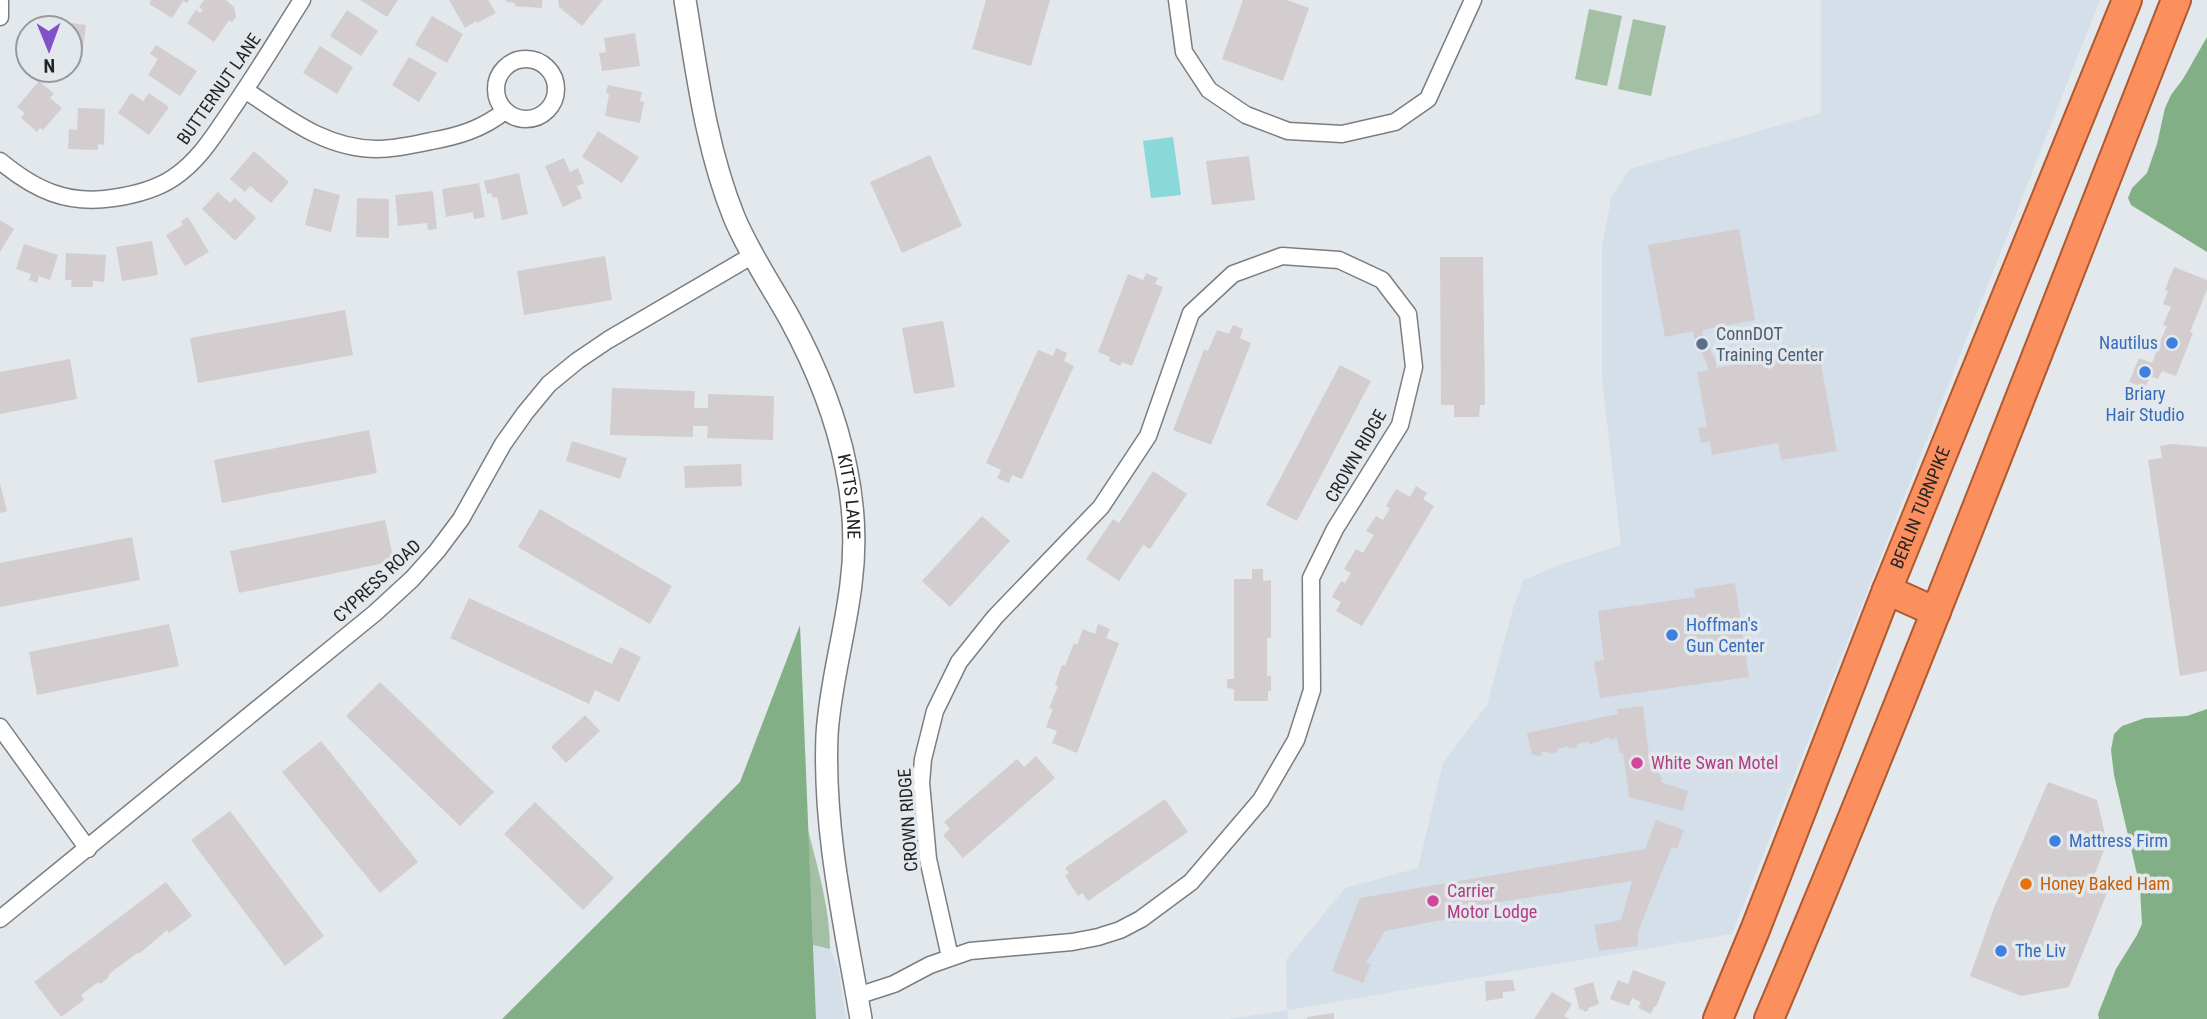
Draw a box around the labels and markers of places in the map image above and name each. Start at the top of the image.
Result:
place label: ConnDOT Training Center [1716,323,1824,365]
place label: Nautilus [2099,332,2158,353]
marker: Nautilus [2164,335,2180,351]
marker: ConnDOT Training Center [1694,336,1710,352]
marker: Briary Hair Studio [2137,364,2153,380]
place label: Briary Hair Studio [2106,383,2185,425]
place label: Hoffman's Gun Center [1686,614,1765,656]
marker: Hoffman's Gun Center [1664,627,1680,643]
place label: White Swan Motel [1651,752,1778,773]
marker: White Swan Motel [1629,755,1645,771]
place label: Mattress Firm [2069,830,2168,851]
marker: Mattress Firm [2047,833,2063,849]
place label: Honey Baked Ham [2040,873,2170,894]
marker: Honey Baked Ham [2018,876,2034,892]
place label: Carrier Motor Lodge [1447,880,1537,922]
marker: Carrier Motor Lodge [1425,893,1441,909]
place label: The Liv [2015,940,2066,961]
marker: The Liv [1993,943,2009,959]

